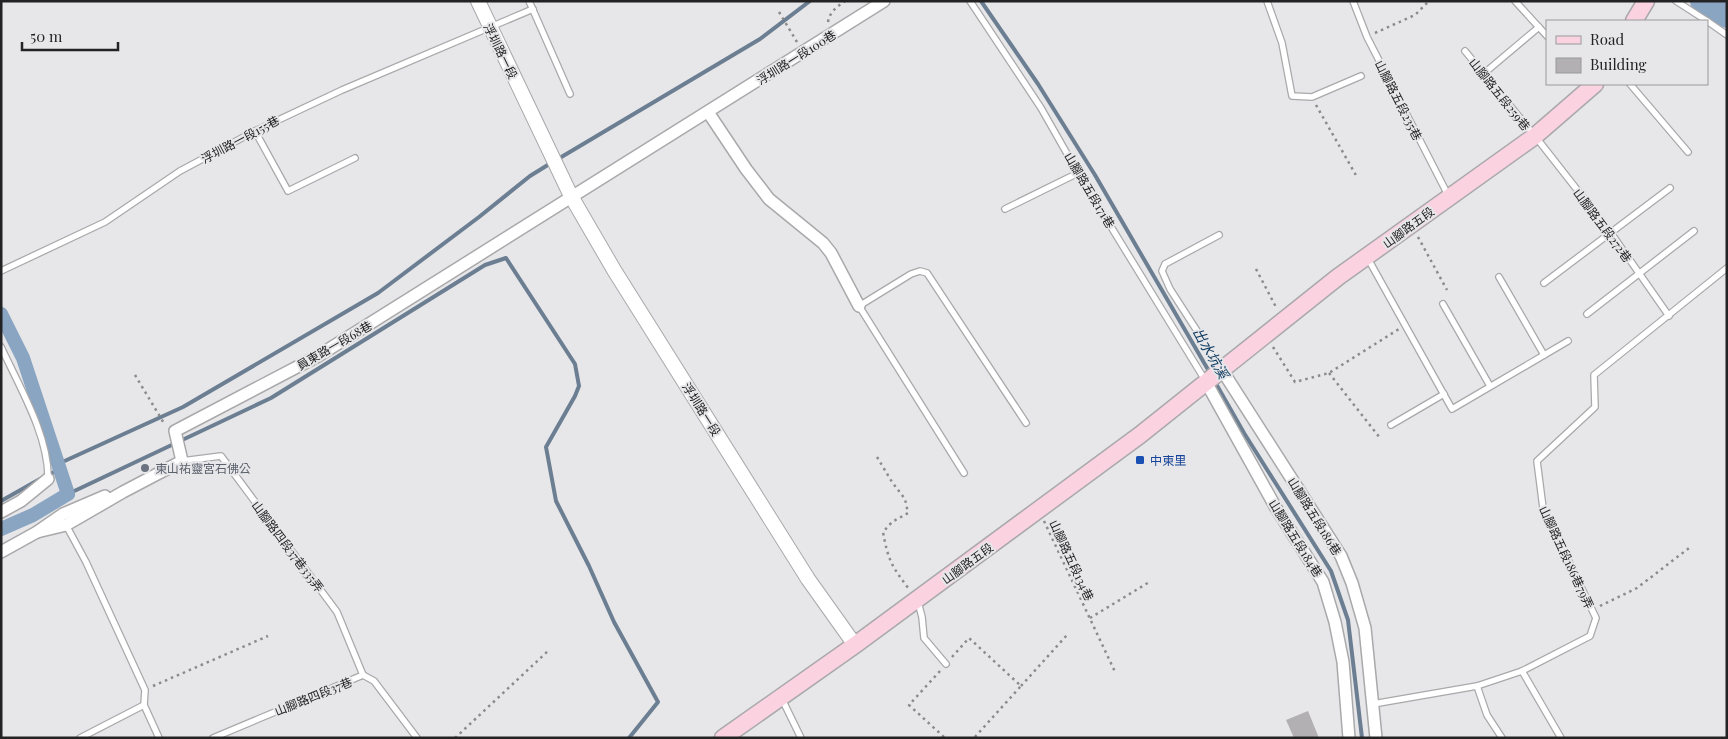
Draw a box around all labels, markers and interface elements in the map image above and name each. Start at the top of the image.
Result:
scale bar [22,20,119,52]
legend [1546,20,1708,85]
street label: 浮圳路一段 [481,21,521,81]
text: 50 m [30,26,63,46]
street label: 浮圳路一段100巷 [753,26,839,88]
text: Road [1590,29,1624,49]
street label: 山腳路五段259巷 [1466,54,1534,134]
text: Building [1590,54,1647,74]
street label: 山腳路五段235巷 [1372,57,1426,143]
street label: 浮圳路一段155巷 [198,112,282,166]
street label: 山腳路五段171巷 [1061,149,1119,231]
street label: 山腳路五段272巷 [1570,185,1636,265]
street label: 山腳路五段 [1379,203,1437,251]
street label: 員東路一段68巷 [293,317,375,373]
water label: 出水坑溪 [1189,324,1234,384]
street label: 浮圳路一段 [679,379,725,439]
place label: 中東里 [1150,452,1186,468]
marker: 中東里 [1134,454,1146,466]
place label: 東山祐靈宮石佛公 [155,460,251,476]
marker: 東山祐靈宮石佛公 [139,462,151,474]
street label: 山腳路五段186巷 [1285,474,1345,558]
street label: 山腳路五段184巷 [1266,496,1326,580]
street label: 山腳路四段37巷335弄 [248,497,328,595]
street label: 山腳路五段186巷79弄 [1536,503,1598,611]
street label: 山腳路五段134巷 [1046,517,1098,603]
street label: 山腳路五段 [938,539,996,587]
street label: 山腳路四段37巷 [272,673,354,719]

